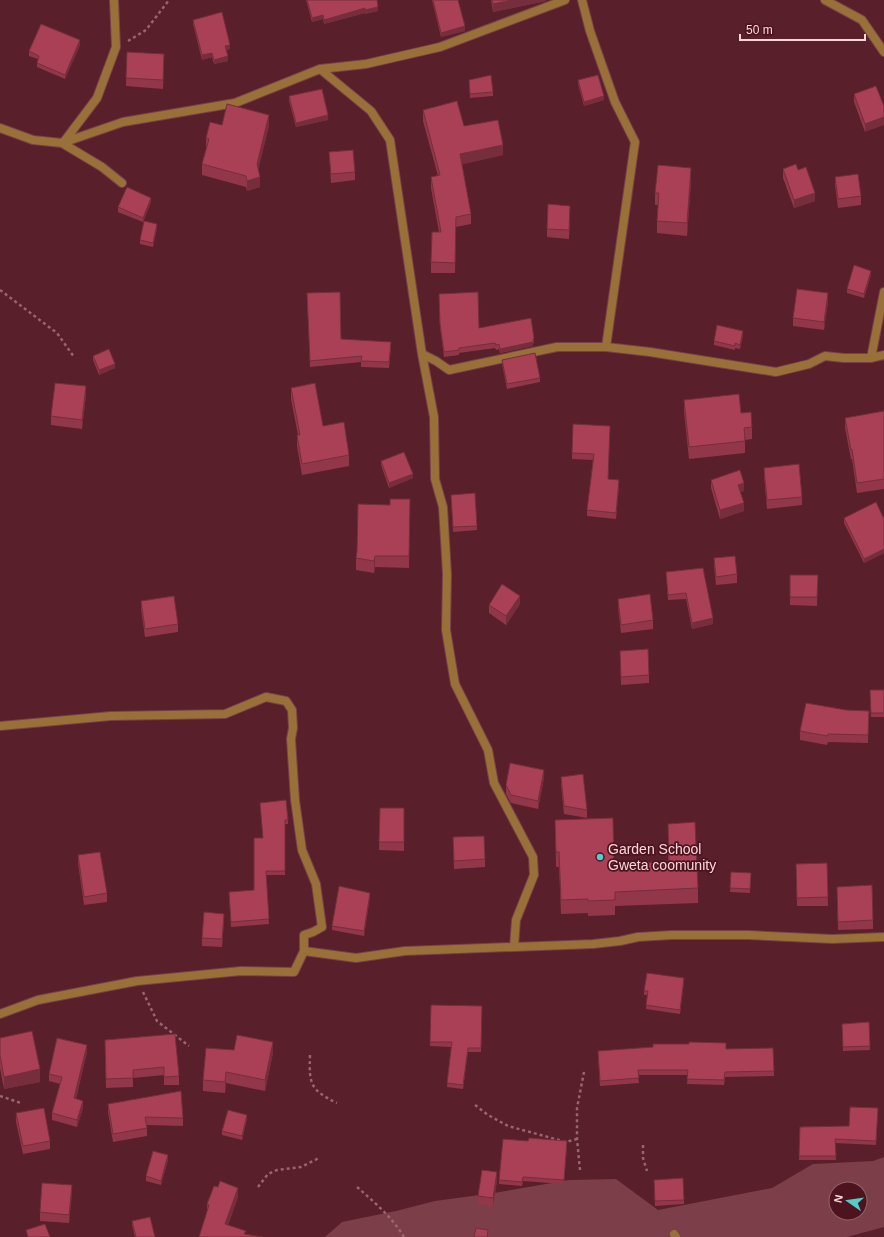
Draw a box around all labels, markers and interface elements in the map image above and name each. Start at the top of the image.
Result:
scale bar [740,16,865,42]
text: 50 m [746,23,773,37]
place label: Garden School Gweta coomunity [608,841,716,873]
marker: Garden School Gweta coomunity [595,852,605,862]
north arrow [828,1181,868,1221]
text: N [832,1193,845,1204]

